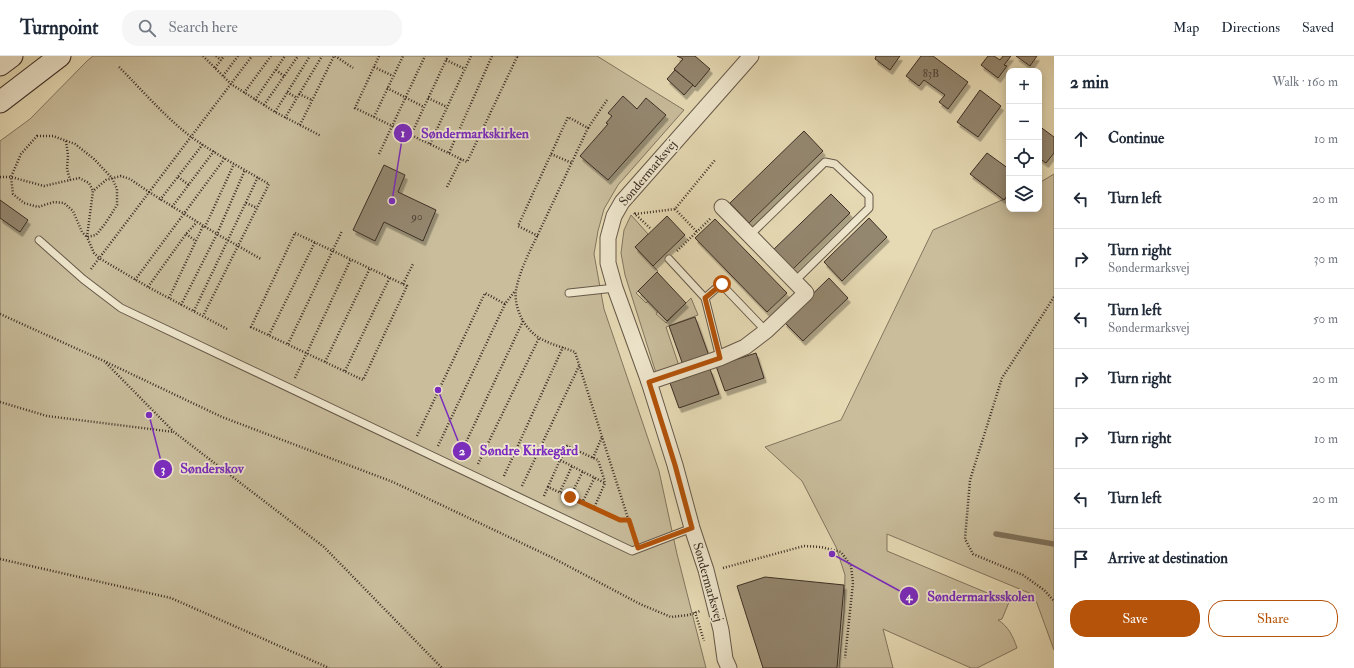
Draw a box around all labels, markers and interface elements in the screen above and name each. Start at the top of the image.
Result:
search box [122,10,402,46]
text: Turnpoint [20,16,98,40]
icon: search [136,17,158,39]
text: Search here [168,18,238,37]
text: Map [1173,19,1199,36]
text: Directions [1221,19,1280,36]
text: Saved [1302,19,1334,36]
house number: 83B [923,67,939,80]
map controls [1006,68,1042,212]
button: + [1006,68,1042,104]
text: 2 min [1070,72,1109,93]
text: Walk · 160 m [1272,74,1338,90]
button: − [1006,104,1042,140]
callout: Søndermarkskirken [393,120,537,146]
text: Søndermarkskirken [421,125,530,142]
text: 1 [401,126,405,141]
icon: ahead [1070,128,1092,150]
text: Continue [1108,129,1164,148]
text: 10 m [1314,131,1338,147]
street label: Søndermarksvej [616,137,680,209]
button: locate [1006,140,1042,176]
button: layers [1006,176,1042,212]
icon: left [1070,188,1092,210]
text: Turn left [1108,189,1162,208]
text: 20 m [1312,191,1338,207]
house number: 90 [410,210,423,223]
text: Turn right [1108,241,1171,260]
icon: right [1070,248,1092,270]
text: 30 m [1314,251,1338,267]
text: Søndermarksvej [1108,260,1190,276]
route start [713,275,731,293]
text: Turn left [1108,301,1162,320]
icon: left [1070,308,1092,330]
text: 50 m [1313,311,1338,327]
text: Søndermarksvej [1108,320,1190,336]
icon: right [1070,368,1092,390]
text: Turn right [1108,369,1171,388]
text: 20 m [1312,371,1338,387]
icon: right [1070,428,1092,450]
text: Turn right [1108,429,1171,448]
text: 10 m [1314,431,1338,447]
callout: Søndre Kirkegård [452,438,586,464]
text: Søndre Kirkegård [480,442,578,460]
text: 2 [459,444,465,459]
callout: Sønderskov [153,456,252,482]
text: Sønderskov [180,460,245,477]
text: 3 [161,462,166,477]
route end [561,488,579,506]
icon: left [1070,488,1092,510]
text: Turn left [1108,489,1162,508]
text: 20 m [1312,491,1338,507]
street label: Søndermarksvej [689,541,727,623]
icon: arrive [1070,548,1092,570]
text: Arrive at destination [1108,549,1228,568]
callout: Søndermarksskolen [899,583,1043,609]
text: Søndermarksskolen [927,588,1035,605]
text: 4 [905,589,914,604]
button: Save [1070,600,1200,637]
button: Share [1208,600,1338,637]

